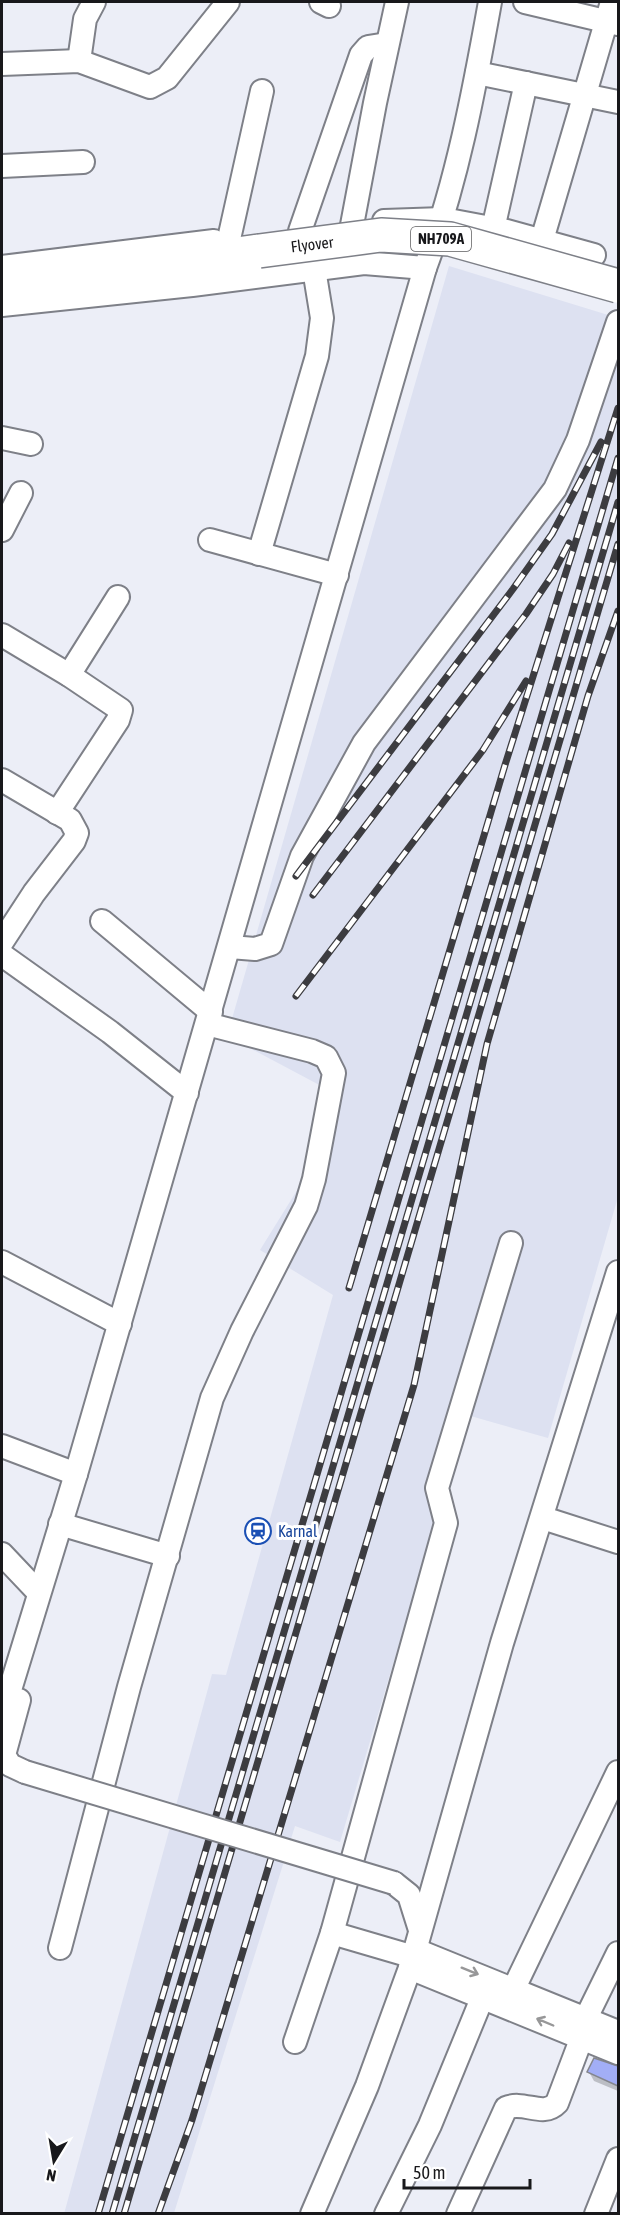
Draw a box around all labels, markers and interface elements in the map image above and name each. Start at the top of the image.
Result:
road number: NH709A [411,227,471,251]
street label: Flyover [290,232,335,257]
station icon: Karnal [243,1516,273,1546]
place label: Karnal [278,1522,318,1540]
one-way arrow [461,1966,479,1977]
one-way arrow [537,2016,555,2027]
north arrow [24,2131,84,2191]
scale bar [404,2152,530,2190]
text: 50 m [413,2162,445,2183]
text: N [45,2166,57,2185]

